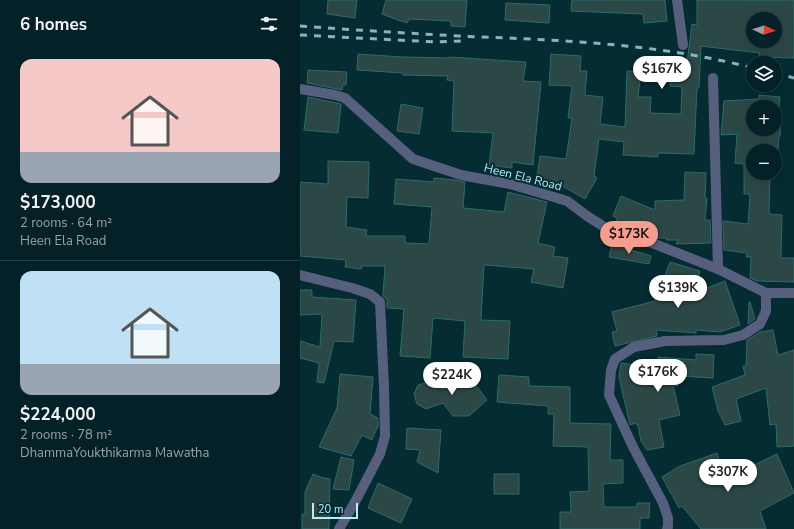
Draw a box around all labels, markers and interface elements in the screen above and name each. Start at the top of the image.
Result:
north arrow [746,12,782,48]
map controls [746,12,782,180]
text: 6 homes [20,13,87,36]
icon: filters [258,13,280,35]
pin: $167K [634,56,690,90]
button: layers [746,56,782,92]
text: $167K [642,60,682,78]
icon: home [114,85,186,157]
button: + [746,100,782,136]
button: − [746,144,782,180]
street label: Heen Ela Road [482,160,564,194]
text: $173,000 [20,191,96,214]
text: 2 rooms · 64 m² [20,214,112,232]
pin: $173K [601,221,657,255]
text: $173K [609,225,649,243]
text: Heen Ela Road [20,232,106,250]
pin: $139K [650,275,706,309]
text: $139K [658,279,698,297]
icon: home [114,297,186,369]
pin: $176K [630,359,686,393]
pin: $224K [424,362,480,396]
text: $176K [638,363,678,381]
text: $224K [432,366,472,384]
text: $224,000 [20,403,96,426]
text: 2 rooms · 78 m² [20,426,112,444]
text: DhammaYoukthikarma Mawatha [20,444,209,462]
pin: $307K [700,459,756,493]
text: $307K [708,463,748,481]
scale bar [312,501,358,520]
text: 20 m [318,502,343,517]

